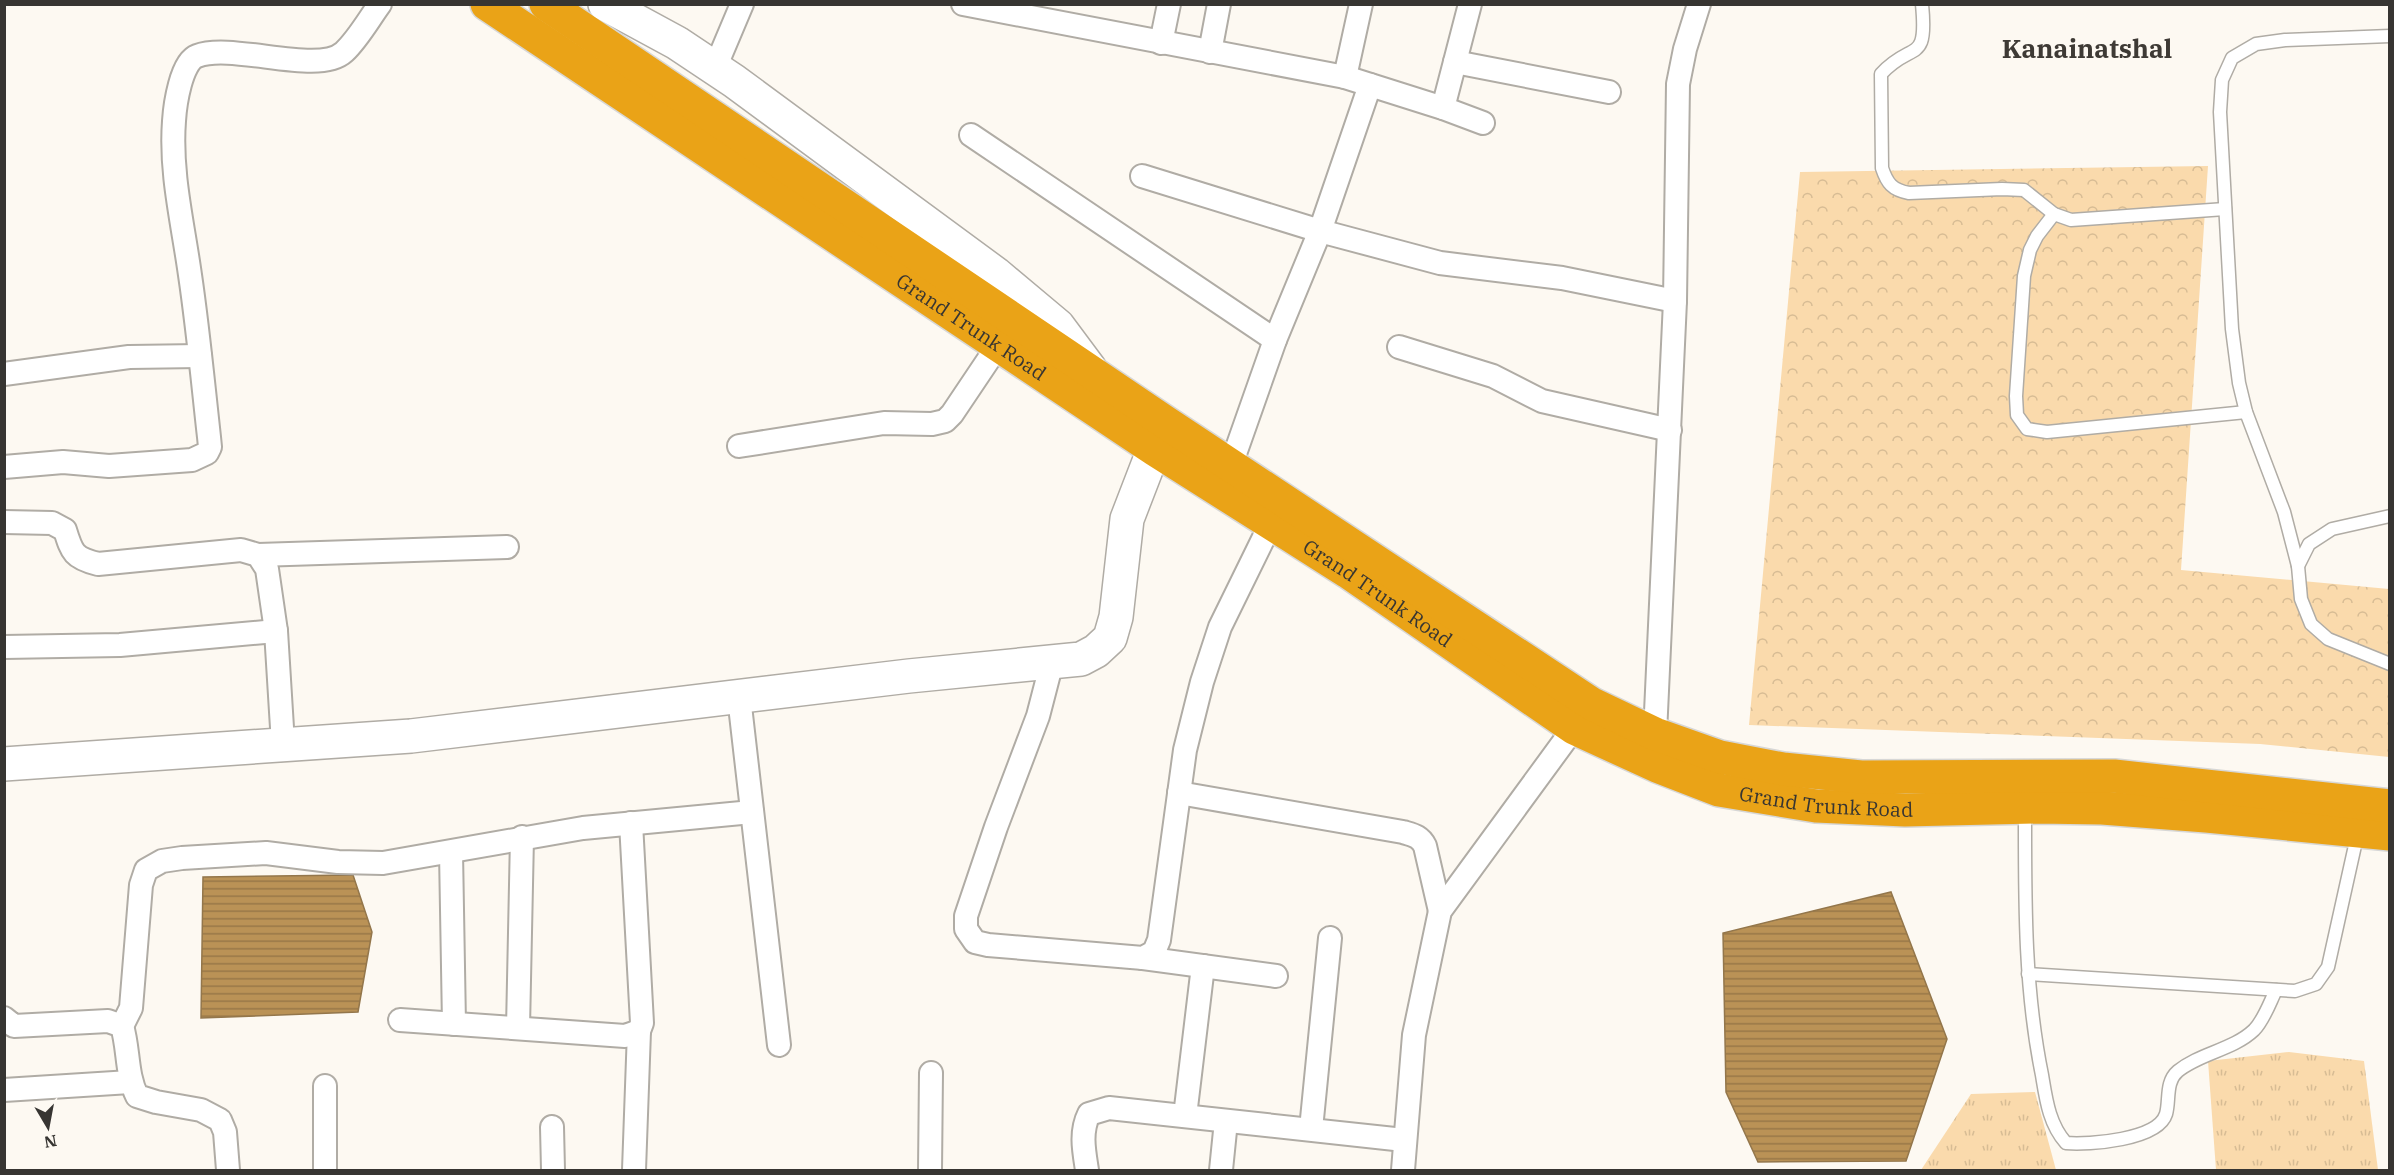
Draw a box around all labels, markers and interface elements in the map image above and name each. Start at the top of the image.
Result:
district label: Kanainatshal [2002,31,2172,65]
street label: Grand Trunk Road [891,267,1052,386]
street label: Grand Trunk Road [1298,533,1458,653]
street label: Grand Trunk Road [1737,780,1914,823]
north arrow [18,1097,78,1157]
text: N [43,1131,59,1153]

